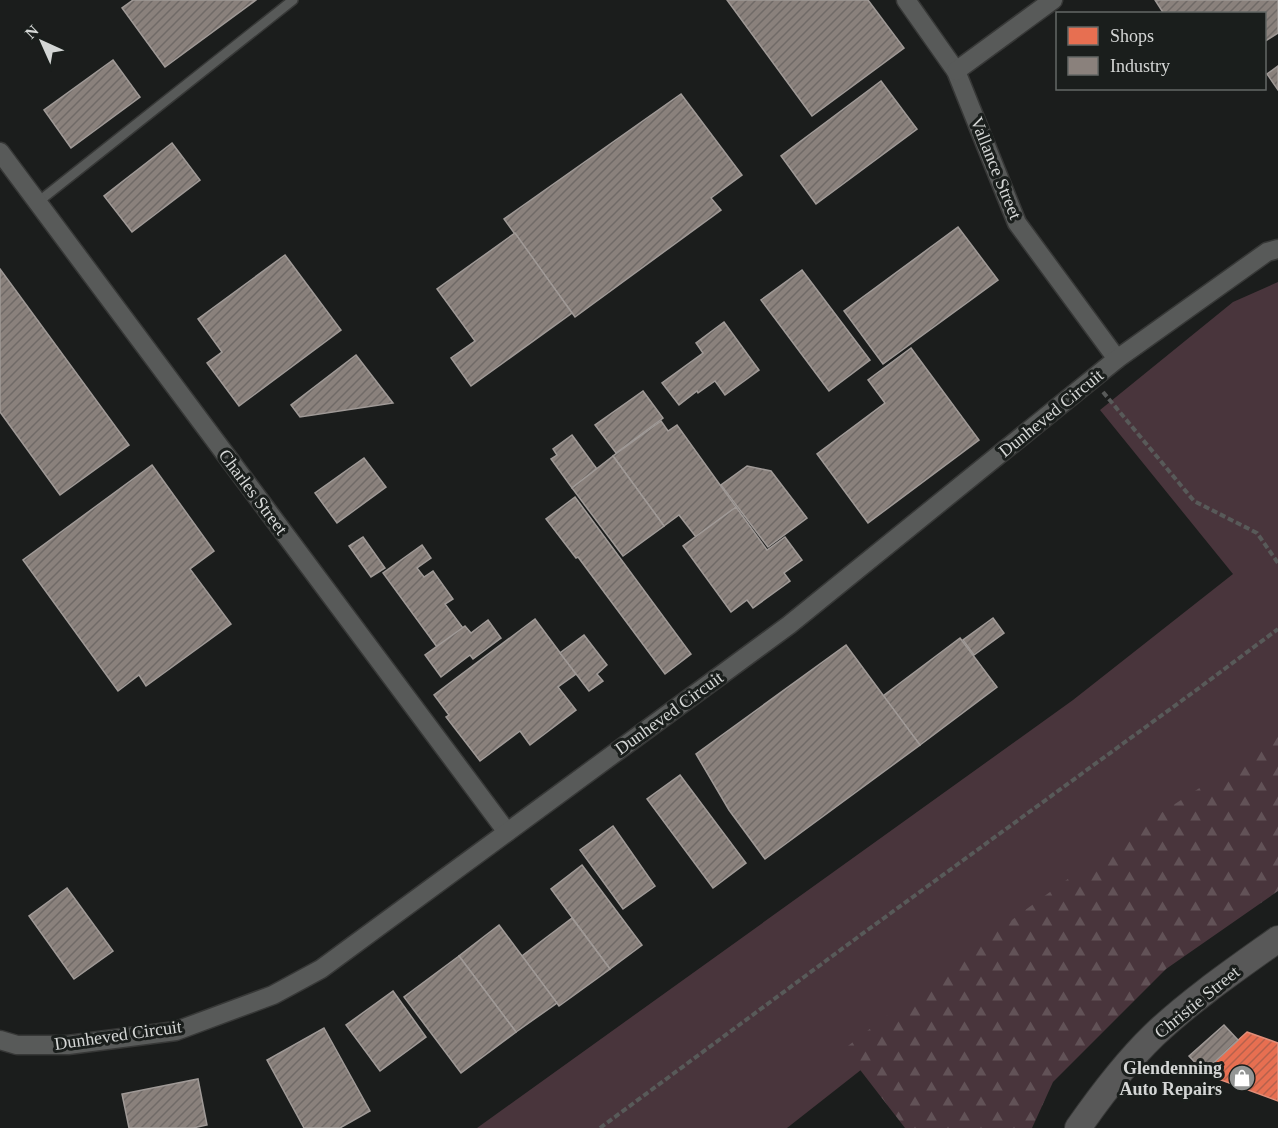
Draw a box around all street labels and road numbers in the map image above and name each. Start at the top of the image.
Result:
street label: Vallance Street [966,114,1026,222]
street label: Dunheved Circuit [995,365,1107,461]
street label: Charles Street [214,445,292,539]
street label: Dunheved Circuit [611,667,727,759]
street label: Christie Street [1150,962,1244,1042]
street label: Dunheved Circuit [53,1016,183,1054]

